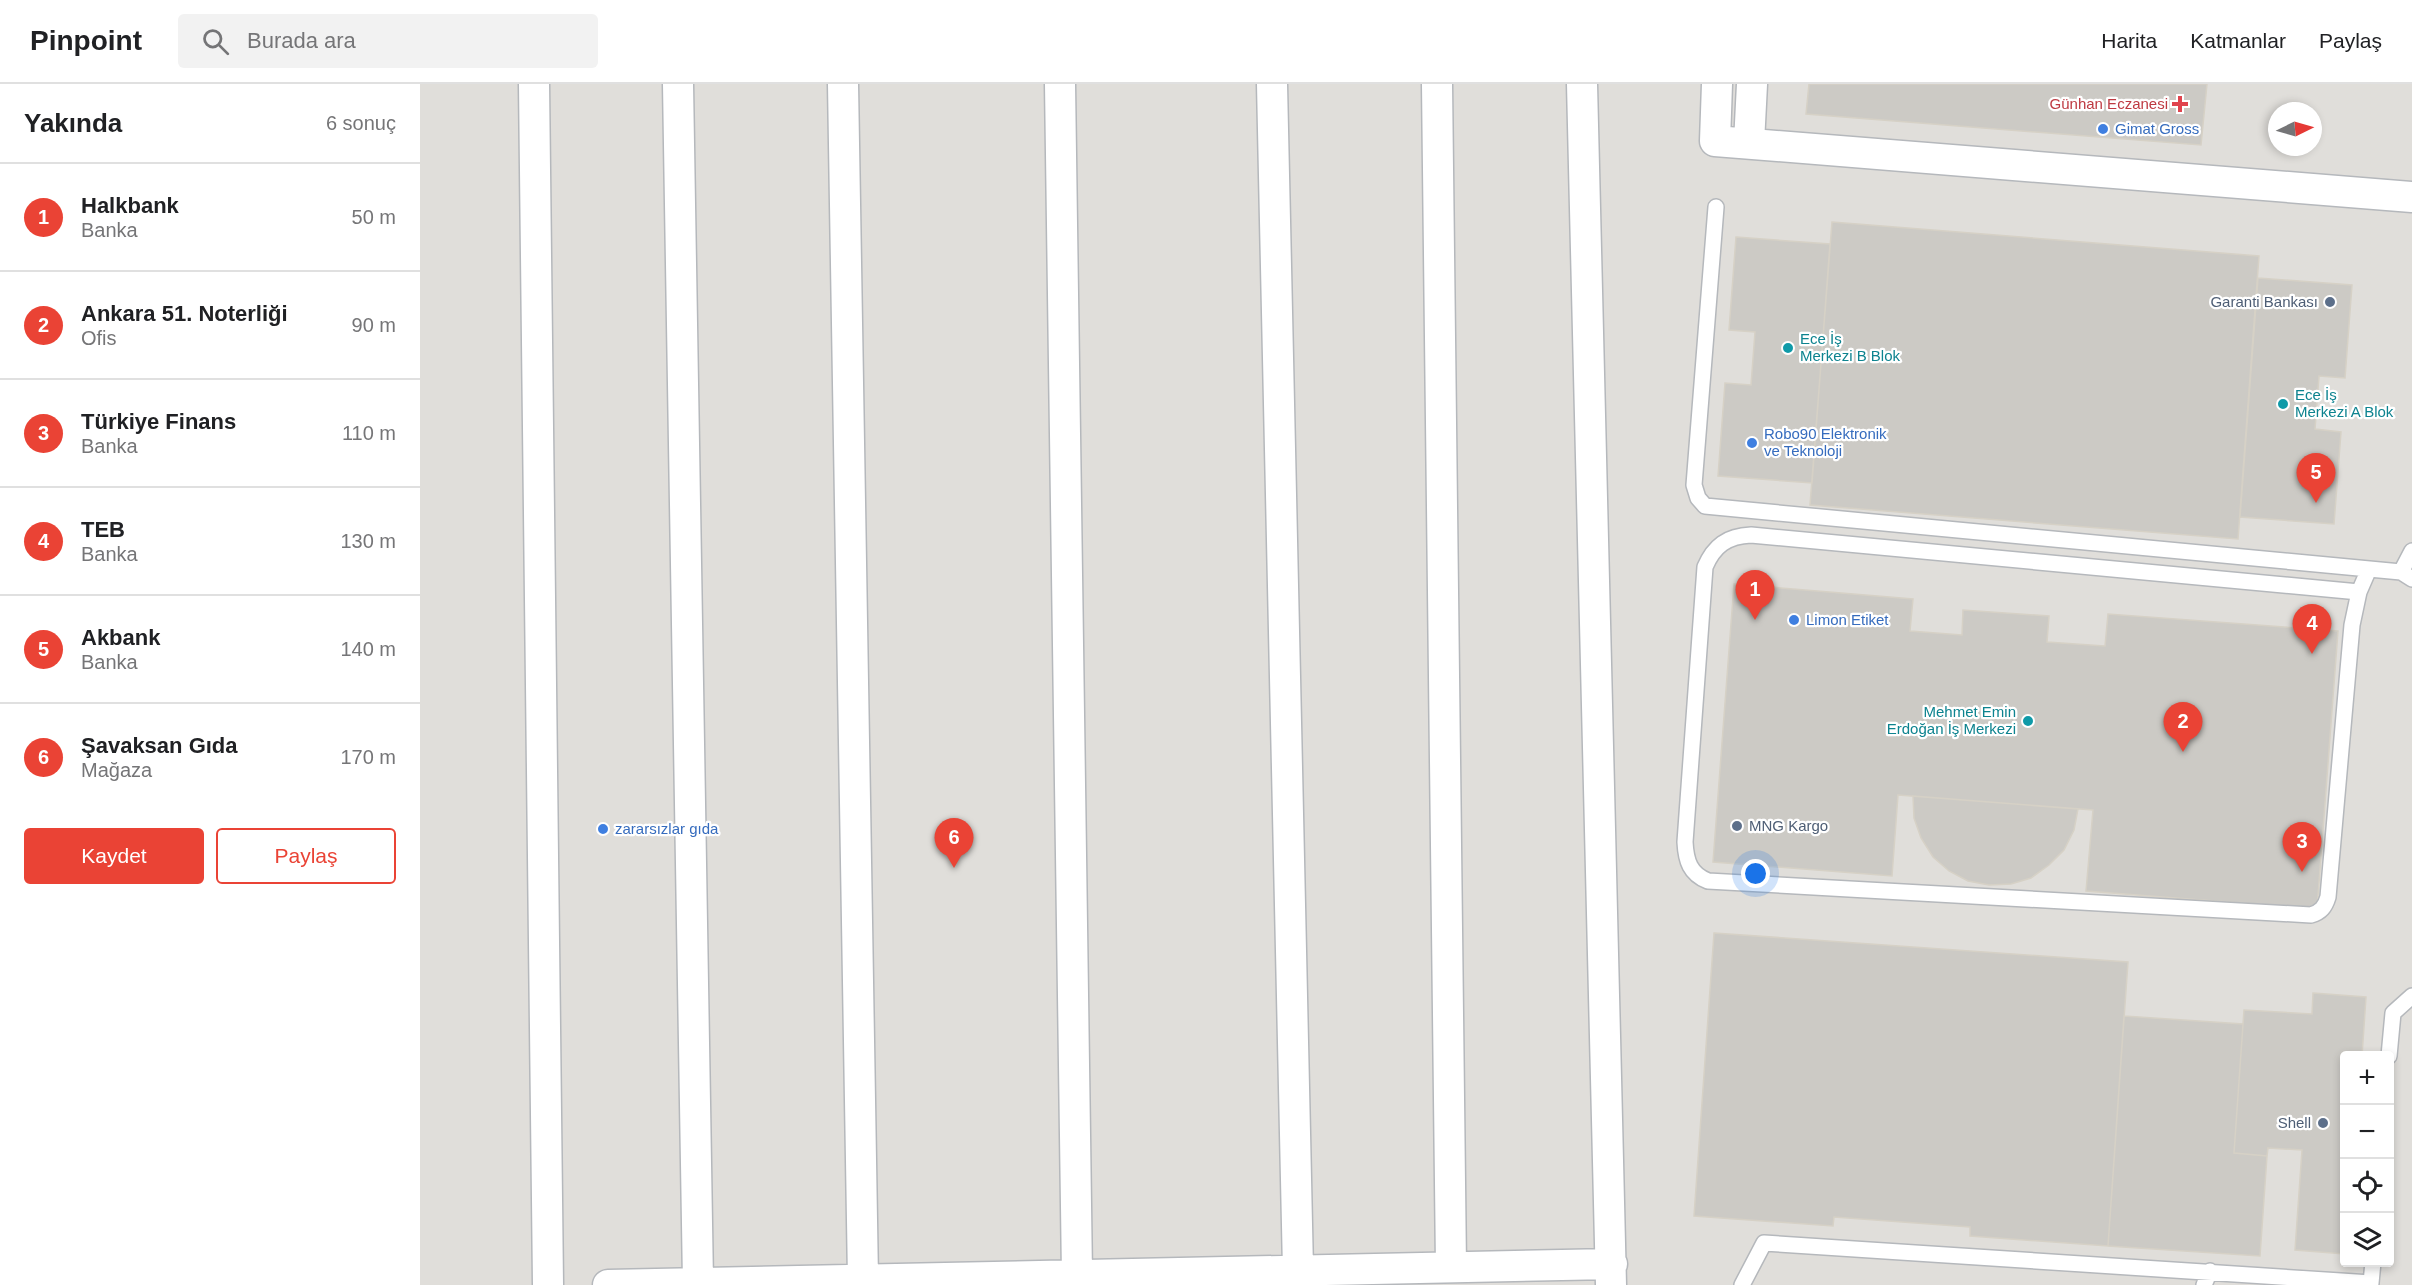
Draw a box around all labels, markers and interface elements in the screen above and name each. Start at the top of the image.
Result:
search box [178,14,598,68]
text: Pinpoint [30,25,142,56]
icon: search [199,25,232,58]
text: Burada ara [247,28,356,53]
text: Harita [2101,29,2157,52]
text: Katmanlar [2190,29,2286,52]
text: Paylaş [2319,29,2382,52]
place label: Günhan Eczanesi [2050,95,2168,112]
marker: Günhan Eczanesi [2173,97,2187,111]
north arrow [2268,102,2322,156]
text: Yakında [24,108,122,138]
text: 6 sonuç [326,112,396,134]
place label: Gimat Gross [2115,120,2199,137]
marker: Gimat Gross [2096,122,2110,136]
text: Halkbank [81,193,179,218]
text: 1 [38,206,49,228]
text: 50 m [352,206,396,228]
text: Banka [81,219,138,241]
place label: Garanti Bankası [2210,293,2318,310]
marker: Garanti Bankası [2323,295,2337,309]
text: Ankara 51. Noterliği [81,301,288,326]
text: 2 [38,314,49,336]
text: 90 m [352,314,396,336]
text: Ofis [81,327,117,349]
place label: Ece İş Merkezi B Blok [1800,330,1901,364]
marker: Ece İş Merkezi B Blok [1781,341,1795,355]
place label: Ece İş Merkezi A Blok [2295,386,2394,420]
marker: Ece İş Merkezi A Blok [2276,397,2290,411]
text: Türkiye Finans [81,409,236,434]
text: 3 [38,422,49,444]
text: 110 m [342,422,396,444]
place label: Robo90 Elektronik ve Teknoloji [1764,425,1887,459]
text: Banka [81,435,138,457]
marker: Robo90 Elektronik ve Teknoloji [1745,436,1759,450]
pin: 5 [2296,454,2336,503]
text: TEB [81,517,125,542]
text: 4 [38,530,49,552]
text: 130 m [340,530,396,552]
text: Banka [81,543,138,565]
pin: 1 [1736,570,1774,620]
pin: 4 [2292,604,2332,654]
place label: Limon Etiket [1806,611,1889,628]
marker: Limon Etiket [1787,613,1801,627]
text: Akbank [81,625,160,650]
text: 5 [38,638,49,660]
text: 140 m [340,638,396,660]
text: Banka [81,651,138,673]
pin: 2 [2164,702,2202,752]
place label: Mehmet Emin Erdoğan İş Merkezi [1887,703,2016,737]
marker: Mehmet Emin Erdoğan İş Merkezi [2021,714,2035,728]
text: Şavaksan Gıda [81,733,238,758]
text: 6 [38,746,49,768]
text: 170 m [340,746,396,768]
text: Mağaza [81,759,152,781]
place label: MNG Kargo [1749,817,1828,834]
pin: 6 [934,818,974,868]
marker: MNG Kargo [1730,819,1744,833]
place label: zararsızlar gıda [615,820,719,837]
marker: zararsızlar gıda [596,822,610,836]
pin: 3 [2282,822,2322,872]
button: Kaydet [24,828,204,884]
button: Paylaş [216,828,396,884]
your location [1741,859,1770,888]
map controls [2340,1051,2394,1267]
button: + [2340,1051,2394,1105]
button: − [2340,1105,2394,1159]
place label: Shell [2278,1114,2311,1131]
marker: Shell [2316,1116,2330,1130]
button: locate [2340,1159,2394,1213]
button: layers [2340,1213,2394,1267]

